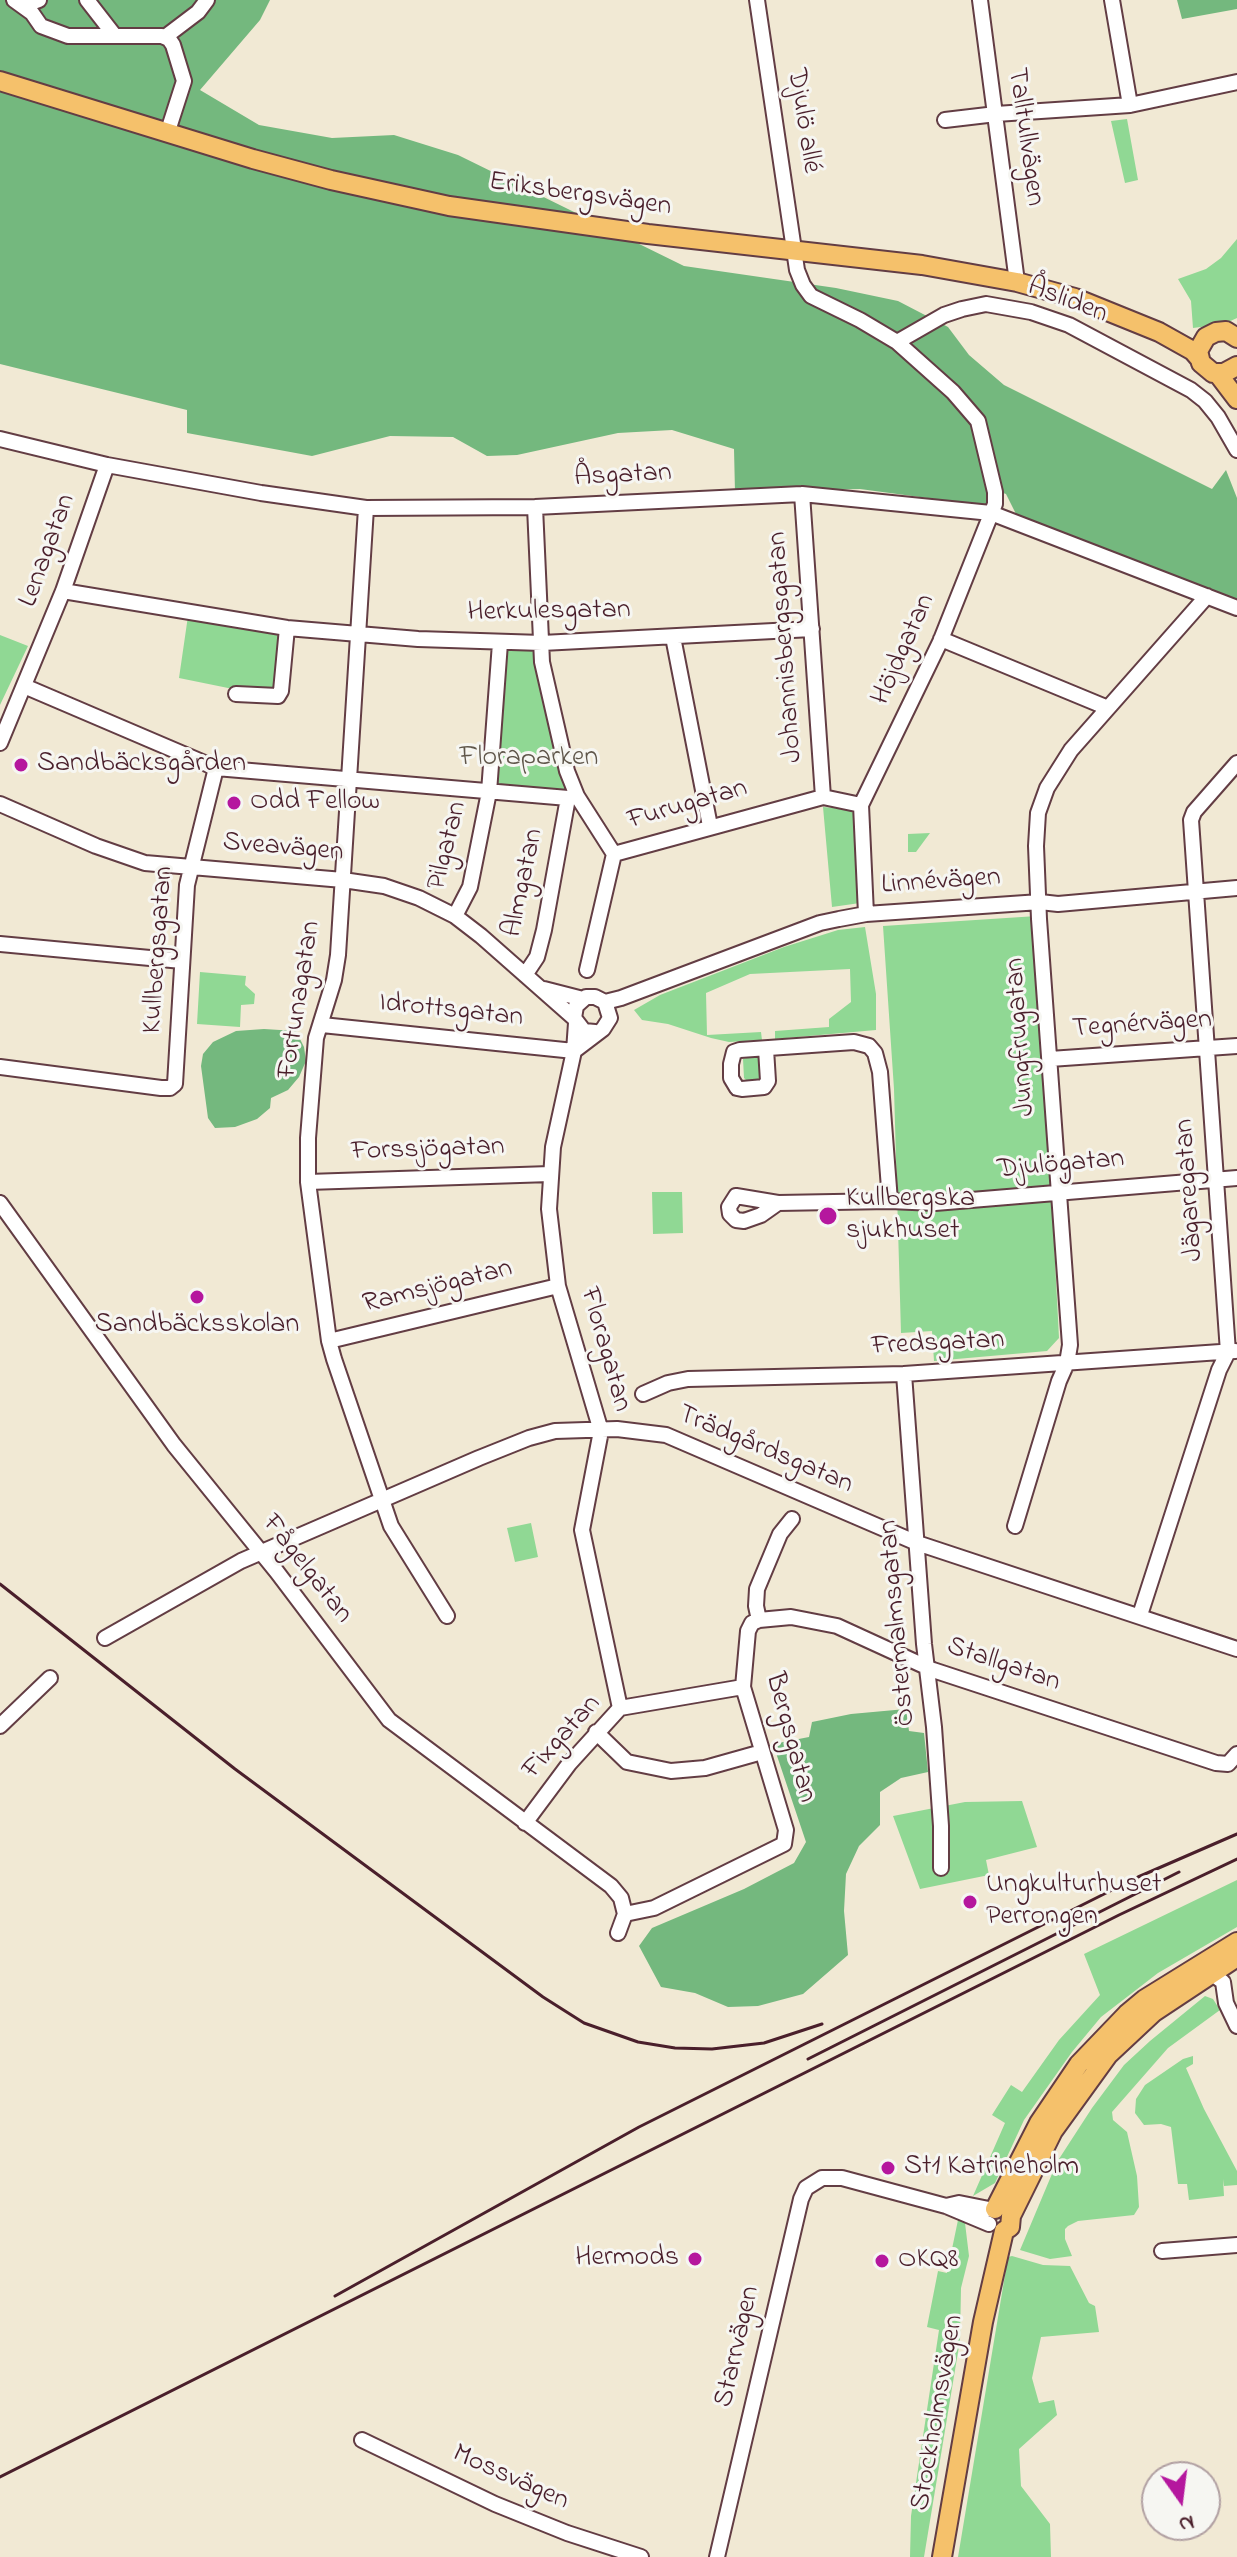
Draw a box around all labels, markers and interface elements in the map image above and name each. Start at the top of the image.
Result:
street label: Djulö allé [777,66,827,176]
street label: Talltullvägen [998,66,1050,208]
street label: Eriksbergsvägen [487,167,673,225]
street label: Åsliden [1022,271,1112,333]
street label: Åsgatan [573,458,673,496]
street label: Lenagatan [13,490,85,612]
street label: Johannisbergsgatan [762,530,812,764]
street label: Höjdgatan [866,589,944,711]
street label: Herkulesgatan [467,595,631,631]
park label: Floraparken [460,742,598,776]
place label: Sandbäcksgården [37,748,246,782]
marker: Sandbäcksgården [12,756,30,774]
street label: Furugatan [624,773,752,839]
place label: Odd Fellow [250,786,380,820]
marker: Odd Fellow [225,794,243,812]
street label: Pilgatan [422,798,476,894]
street label: Almgatan [497,826,553,940]
street label: Sveavägen [221,827,345,871]
street label: Linnévägen [880,862,1002,904]
street label: Kullbergsgatan [137,865,183,1035]
street label: Fortunagatan [272,919,330,1081]
street label: Jungfrugatan [1000,957,1044,1117]
street label: Idrottsgatan [377,988,525,1036]
street label: Tegnérvägen [1071,1004,1213,1048]
street label: Jägaregatan [1169,1118,1213,1262]
street label: Forssjögatan [351,1132,505,1170]
street label: Djulögatan [996,1144,1126,1188]
place label: Kullbergska sjukhuset [846,1183,975,1249]
marker: Kullbergska sjukhuset [817,1205,839,1227]
street label: Ramsjögatan [360,1253,516,1323]
street label: Floragatan [570,1284,638,1416]
marker: Sandbäcksskolan [188,1288,206,1306]
place label: Sandbäcksskolan [95,1309,299,1343]
street label: Fredsgatan [871,1325,1005,1365]
street label: Trädgårdsgatan [672,1399,858,1503]
street label: Fågelgatan [253,1509,359,1631]
street label: Östermalmsgatan [873,1518,925,1728]
street label: Stallgatan [942,1631,1064,1701]
street label: Bergsgatan [756,1669,822,1807]
street label: Fixgatan [516,1689,610,1787]
place label: Ungkulturhuset Perrongen [986,1869,1161,1935]
marker: Ungkulturhuset Perrongen [961,1893,979,1911]
place label: St1 Katrineholm [904,2151,1079,2185]
marker: St1 Katrineholm [879,2159,897,2177]
place label: Hermods [575,2242,679,2276]
place label: OKQ8 [898,2244,958,2278]
marker: Hermods [686,2250,704,2268]
marker: OKQ8 [873,2252,891,2270]
street label: Starrvägen [709,2283,769,2411]
street label: Stockholmsvägen [905,2312,973,2514]
street label: Mossvägen [447,2438,573,2520]
north arrow [1141,2461,1221,2541]
text: N [1175,2505,1197,2540]

